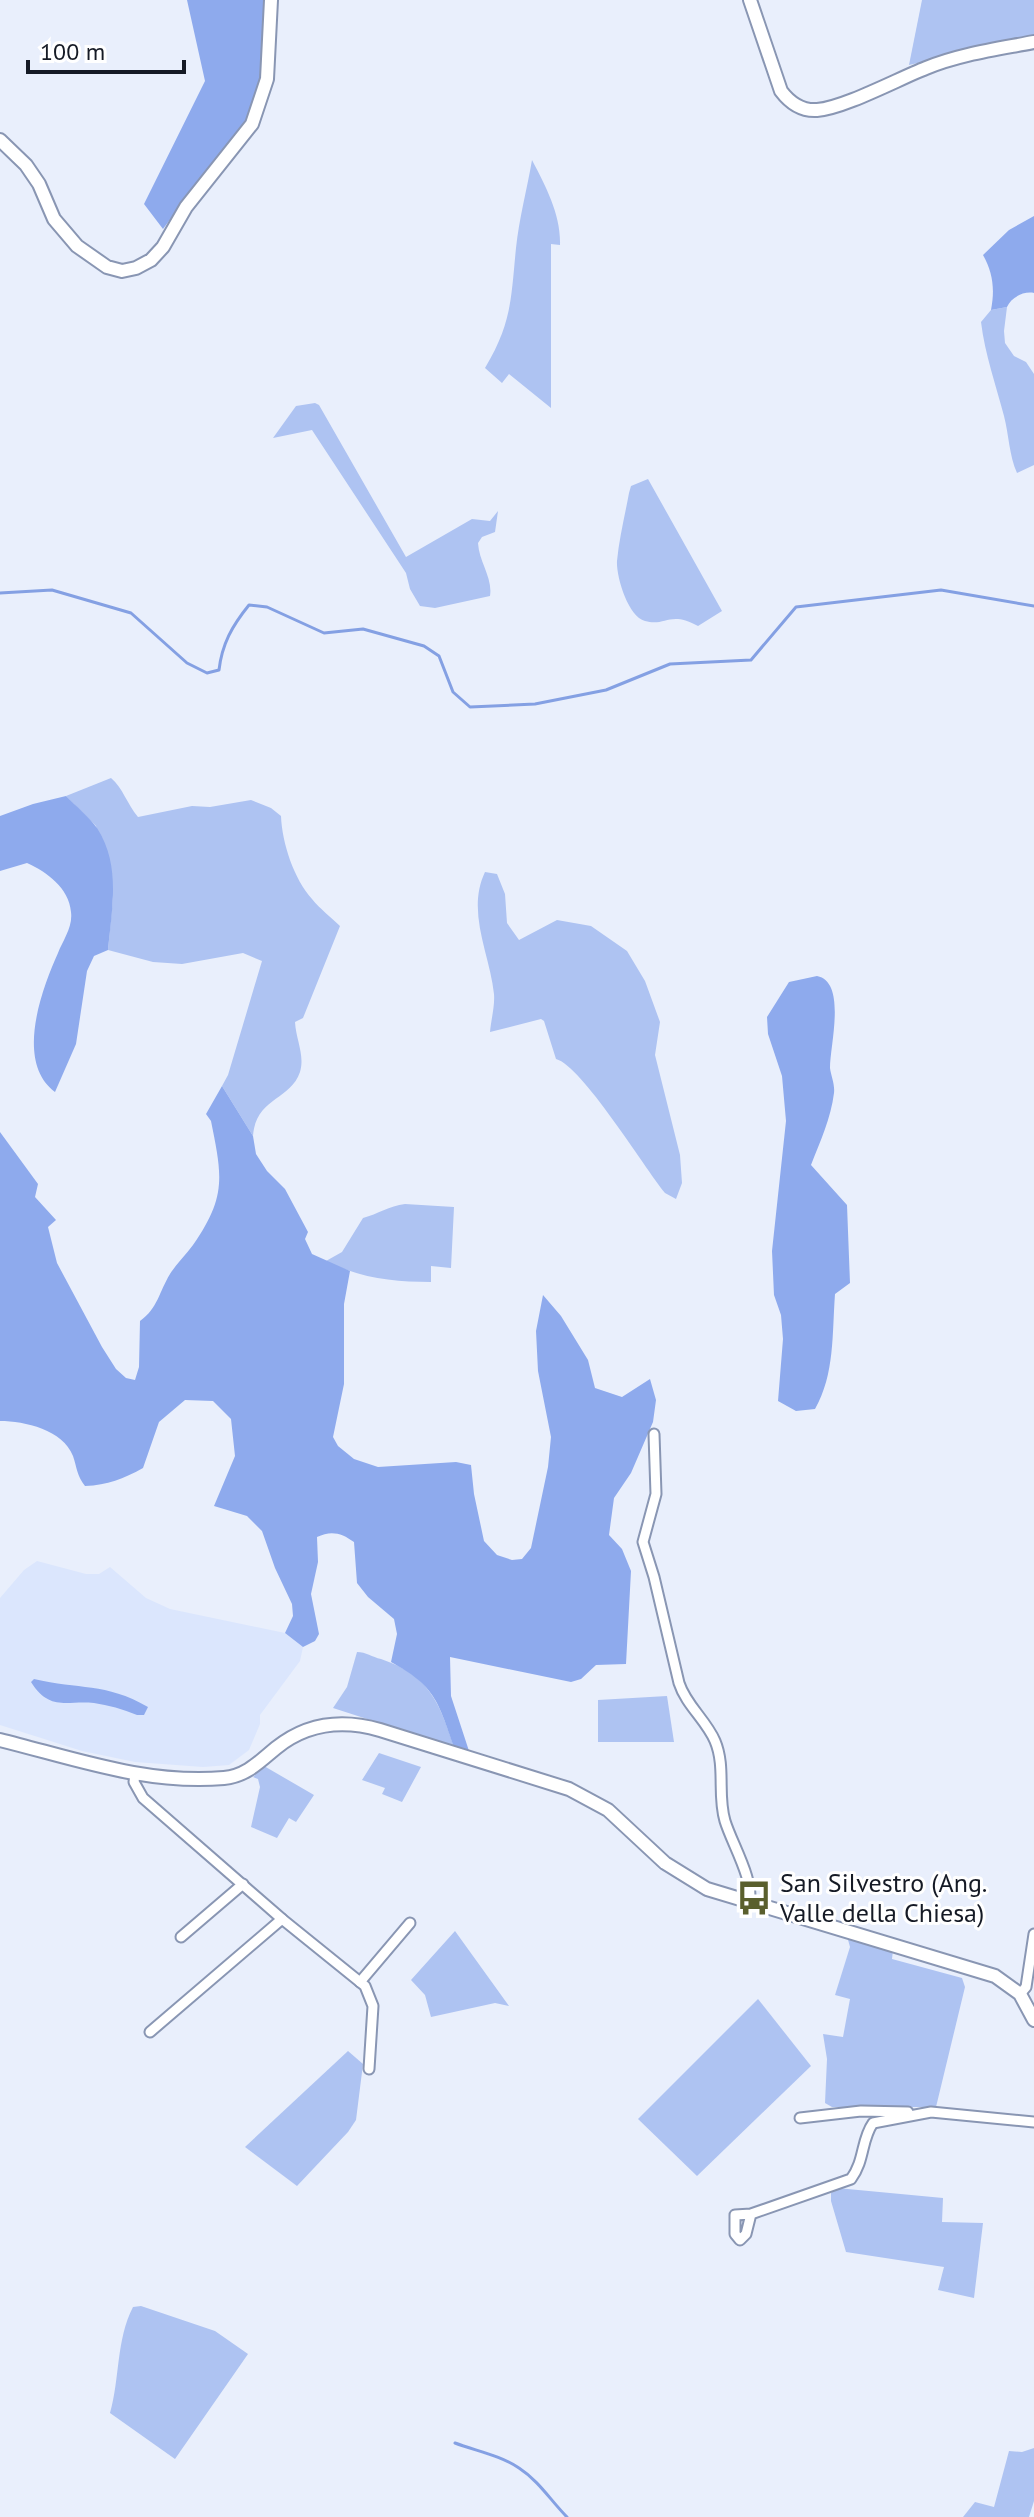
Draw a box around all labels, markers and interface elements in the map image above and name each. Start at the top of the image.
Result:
scale bar [28,24,184,74]
text: 100 m [40,36,105,67]
place label: San Silvestro (Ang. Valle della Chiesa) [779,1866,987,1929]
bus stop icon: San Silvestro (Ang. Valle della Chiesa) [735,1879,773,1917]

